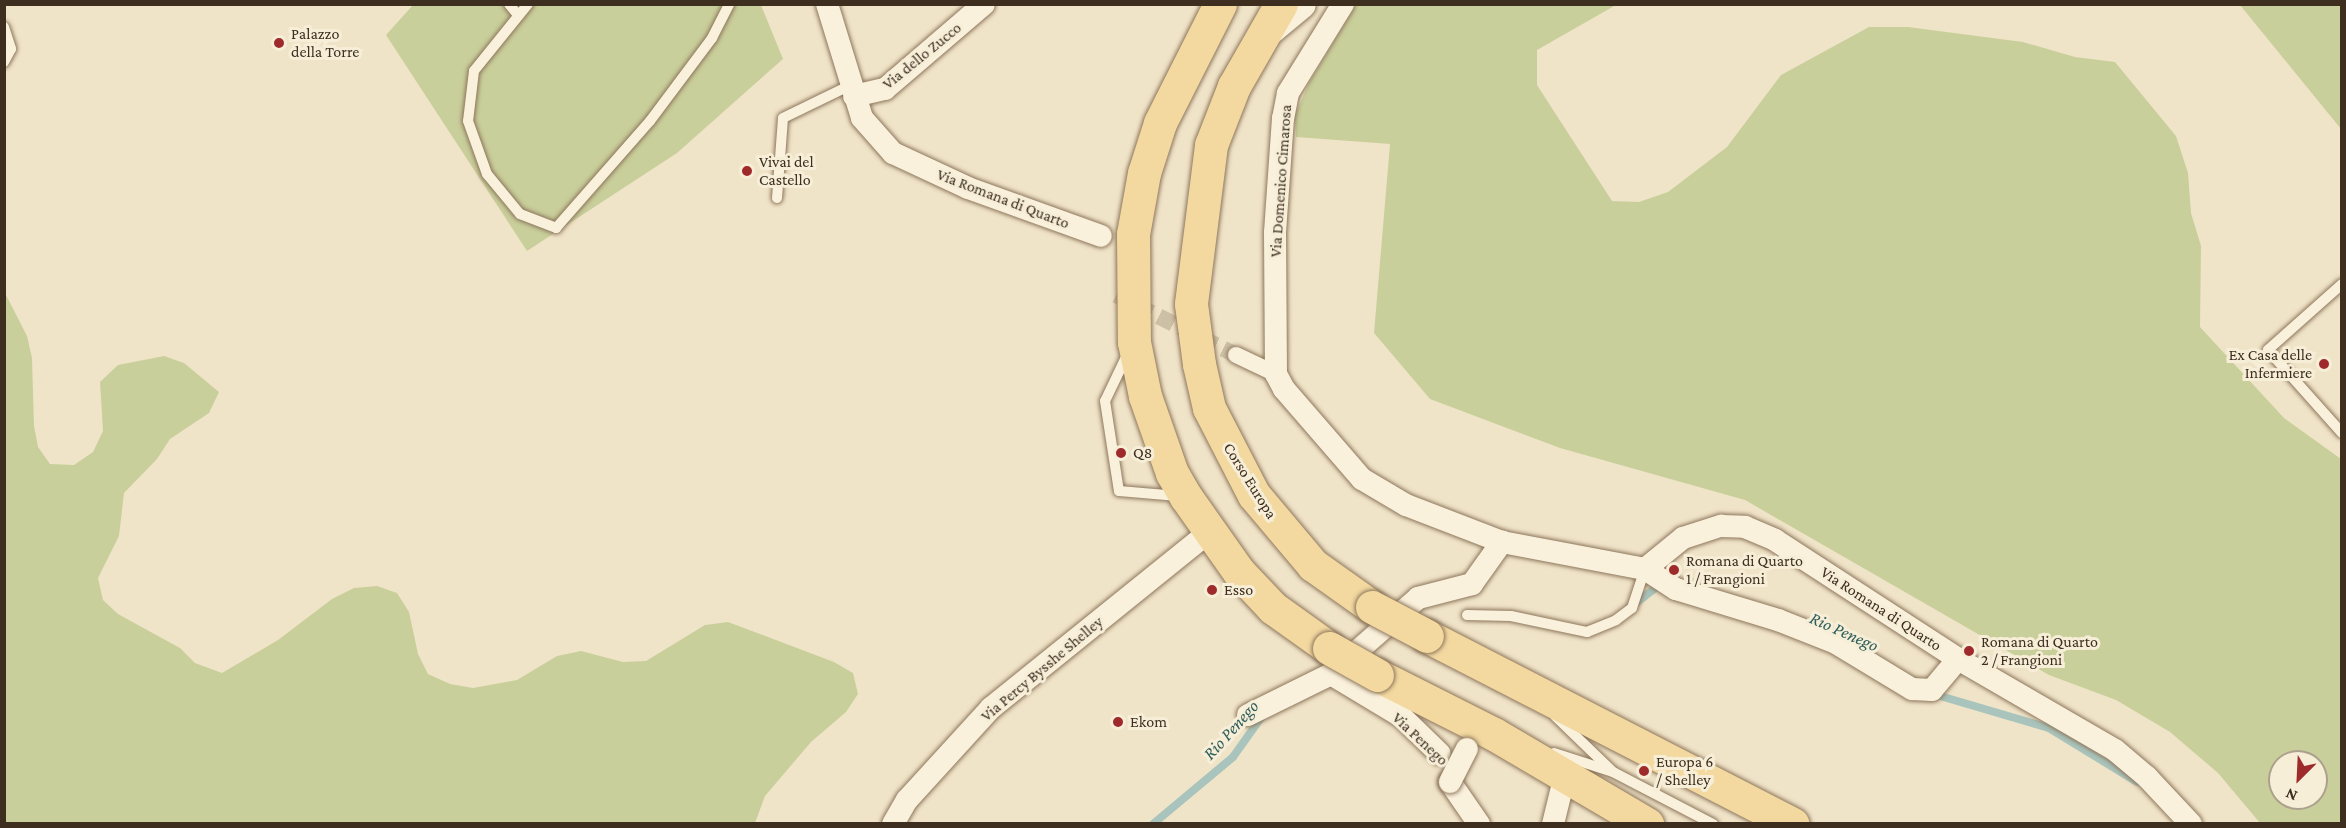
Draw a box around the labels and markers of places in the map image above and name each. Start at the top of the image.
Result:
place label: Palazzo della Torre [291,24,359,62]
marker: Palazzo della Torre [272,36,286,50]
place label: Vivai del Castello [759,152,814,190]
marker: Vivai del Castello [740,164,754,178]
place label: Ex Casa delle Infermiere [2229,345,2312,383]
marker: Ex Casa delle Infermiere [2317,357,2331,371]
place label: Q8 [1133,443,1152,463]
marker: Q8 [1114,446,1128,460]
place label: Romana di Quarto 1 / Frangioni [1686,551,1803,589]
marker: Romana di Quarto 1 / Frangioni [1667,563,1681,577]
place label: Esso [1224,580,1253,600]
marker: Esso [1205,583,1219,597]
place label: Romana di Quarto 2 / Frangioni [1981,632,2098,670]
marker: Romana di Quarto 2 / Frangioni [1962,644,1976,658]
place label: Ekom [1130,712,1167,732]
marker: Ekom [1111,715,1125,729]
place label: Europa 6 / Shelley [1656,752,1713,790]
marker: Europa 6 / Shelley [1637,764,1651,778]

